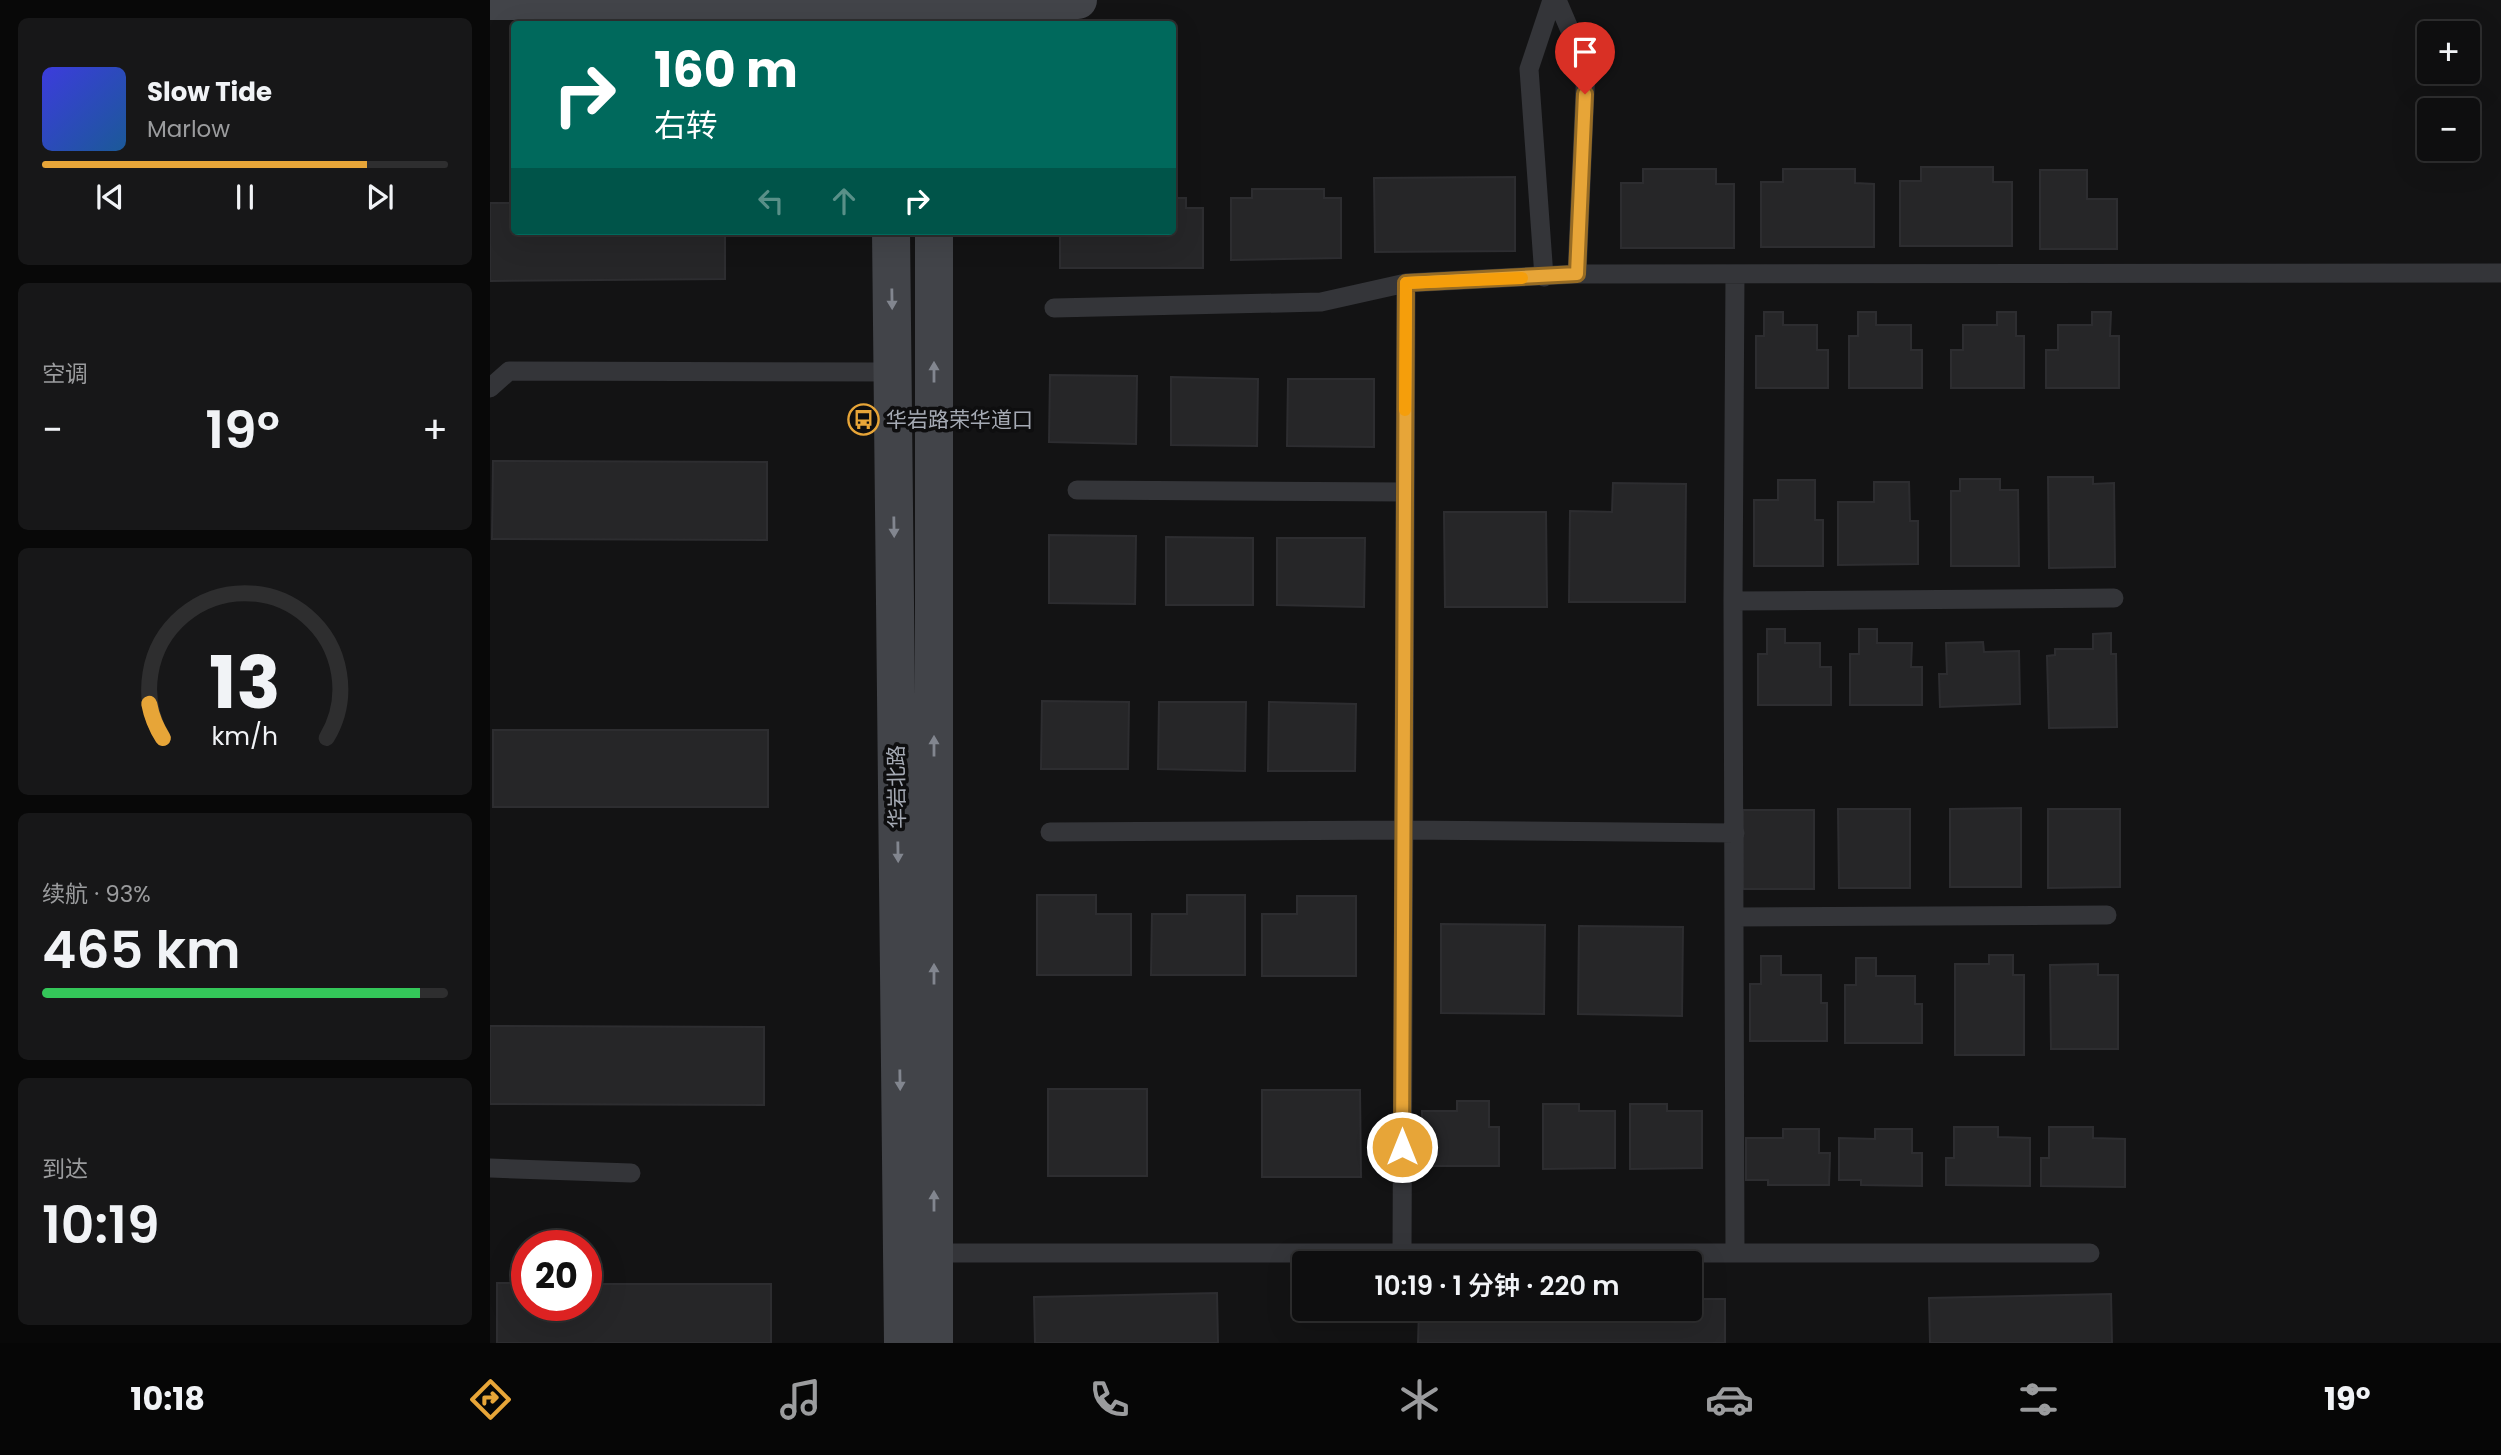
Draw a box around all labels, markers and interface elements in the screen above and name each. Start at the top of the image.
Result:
map controls [2417,21,2480,161]
button: + [2417,21,2480,84]
pin [1555,22,1615,94]
icon: arrive [1566,33,1604,71]
text: 160 m [654,36,798,104]
icon: right [539,49,630,140]
text: Slow Tide [147,74,272,110]
button: − [2417,98,2480,161]
text: 右转 [654,103,718,148]
text: Marlow [147,113,230,145]
icon: previous [91,178,129,216]
icon: pause [226,178,264,216]
icon: next [361,178,399,216]
icon: left [752,182,790,220]
icon: ahead [825,182,863,220]
icon: right [898,182,936,220]
one-way arrow [886,288,897,310]
text: 空调 [42,358,88,390]
one-way arrow [928,361,940,383]
text: 19° [205,393,280,466]
text: − [42,403,63,456]
text: + [422,403,448,456]
bus stop icon: 华岩路荣华道口 [846,403,880,437]
place label: 华岩路荣华道口 [886,405,1033,434]
one-way arrow [888,516,900,538]
text: 13 [209,632,281,733]
text: km/h [212,718,278,753]
one-way arrow [928,735,940,757]
street label: 华岩北路 [881,745,912,829]
one-way arrow [892,841,904,863]
text: 续航 · 93% [42,878,151,910]
text: 465 km [42,913,240,986]
one-way arrow [928,963,940,985]
one-way arrow [894,1069,906,1091]
position arrow [1365,1110,1439,1184]
text: 到达 [42,1153,88,1185]
text: 10:19 [42,1188,159,1261]
one-way arrow [928,1190,940,1212]
speed limit sign: 20 [511,1230,602,1321]
text: 10:19 · 1 分钟 · 220 m [1374,1268,1620,1304]
icon: directions [466,1375,515,1424]
icon: music [776,1375,825,1424]
icon: phone [1085,1375,1134,1424]
icon: climate [1395,1375,1444,1424]
icon: car [1705,1375,1754,1424]
icon: filters [2014,1375,2063,1424]
text: 10:18 [130,1376,205,1421]
text: 19° [2324,1376,2371,1421]

